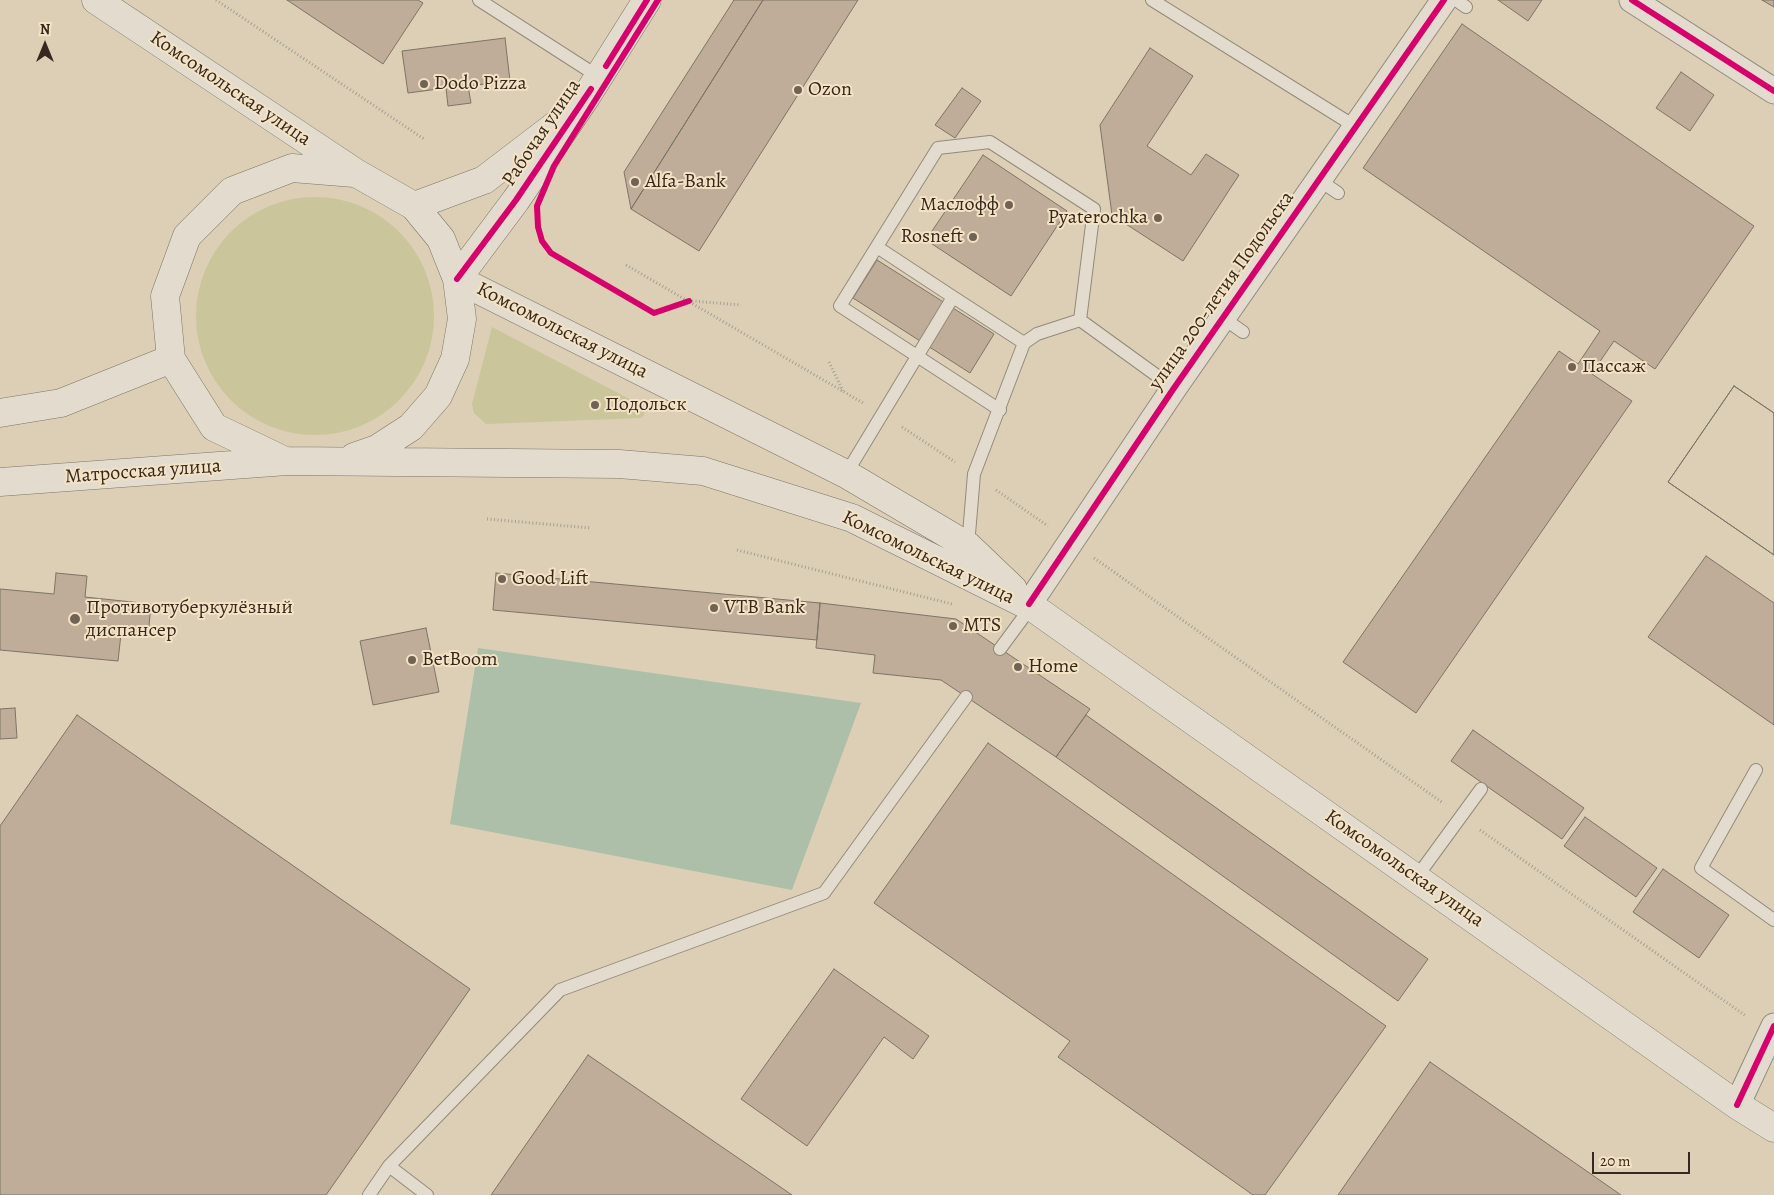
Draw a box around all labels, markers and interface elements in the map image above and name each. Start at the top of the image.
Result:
north arrow [20,20,70,70]
text: N [40,20,50,39]
street label: Комсомольская улица [145,26,315,152]
place label: Dodo Pizza [434,72,527,96]
street label: Рабочая улица [497,75,587,191]
marker: Dodo Pizza [418,78,430,90]
place label: Ozon [808,78,852,102]
marker: Ozon [792,84,804,96]
place label: Alfa-Bank [645,170,726,194]
marker: Alfa-Bank [629,176,641,188]
street label: улица 200-летия Подольска [1144,187,1300,395]
place label: Маслофф [920,193,999,217]
marker: Маслофф [1003,199,1015,211]
place label: Pyaterochka [1048,206,1148,230]
marker: Pyaterochka [1152,212,1164,224]
place label: Rosneft [900,225,963,249]
marker: Rosneft [967,231,979,243]
street label: Комсомольская улица [472,277,652,385]
place label: Пассаж [1582,355,1646,379]
marker: Пассаж [1566,361,1578,373]
place label: Подольск [605,393,687,417]
marker: Подольск [589,399,601,411]
street label: Матросская улица [64,455,222,489]
street label: Комсомольская улица [838,506,1018,610]
place label: Good Lift [512,567,588,591]
marker: Good Lift [496,573,508,585]
place label: Противотуберкулёзный диспансер [86,596,293,643]
place label: VTB Bank [724,596,805,620]
marker: VTB Bank [708,602,720,614]
marker: Противотуберкулёзный диспансер [68,612,82,626]
place label: MTS [963,614,1001,638]
marker: MTS [947,620,959,632]
place label: BetBoom [422,648,498,672]
marker: BetBoom [406,654,418,666]
place label: Home [1028,655,1078,679]
marker: Home [1012,661,1024,673]
street label: Комсомольская улица [1320,805,1488,933]
scale bar [1594,1142,1692,1174]
text: 20 m [1600,1151,1631,1171]

